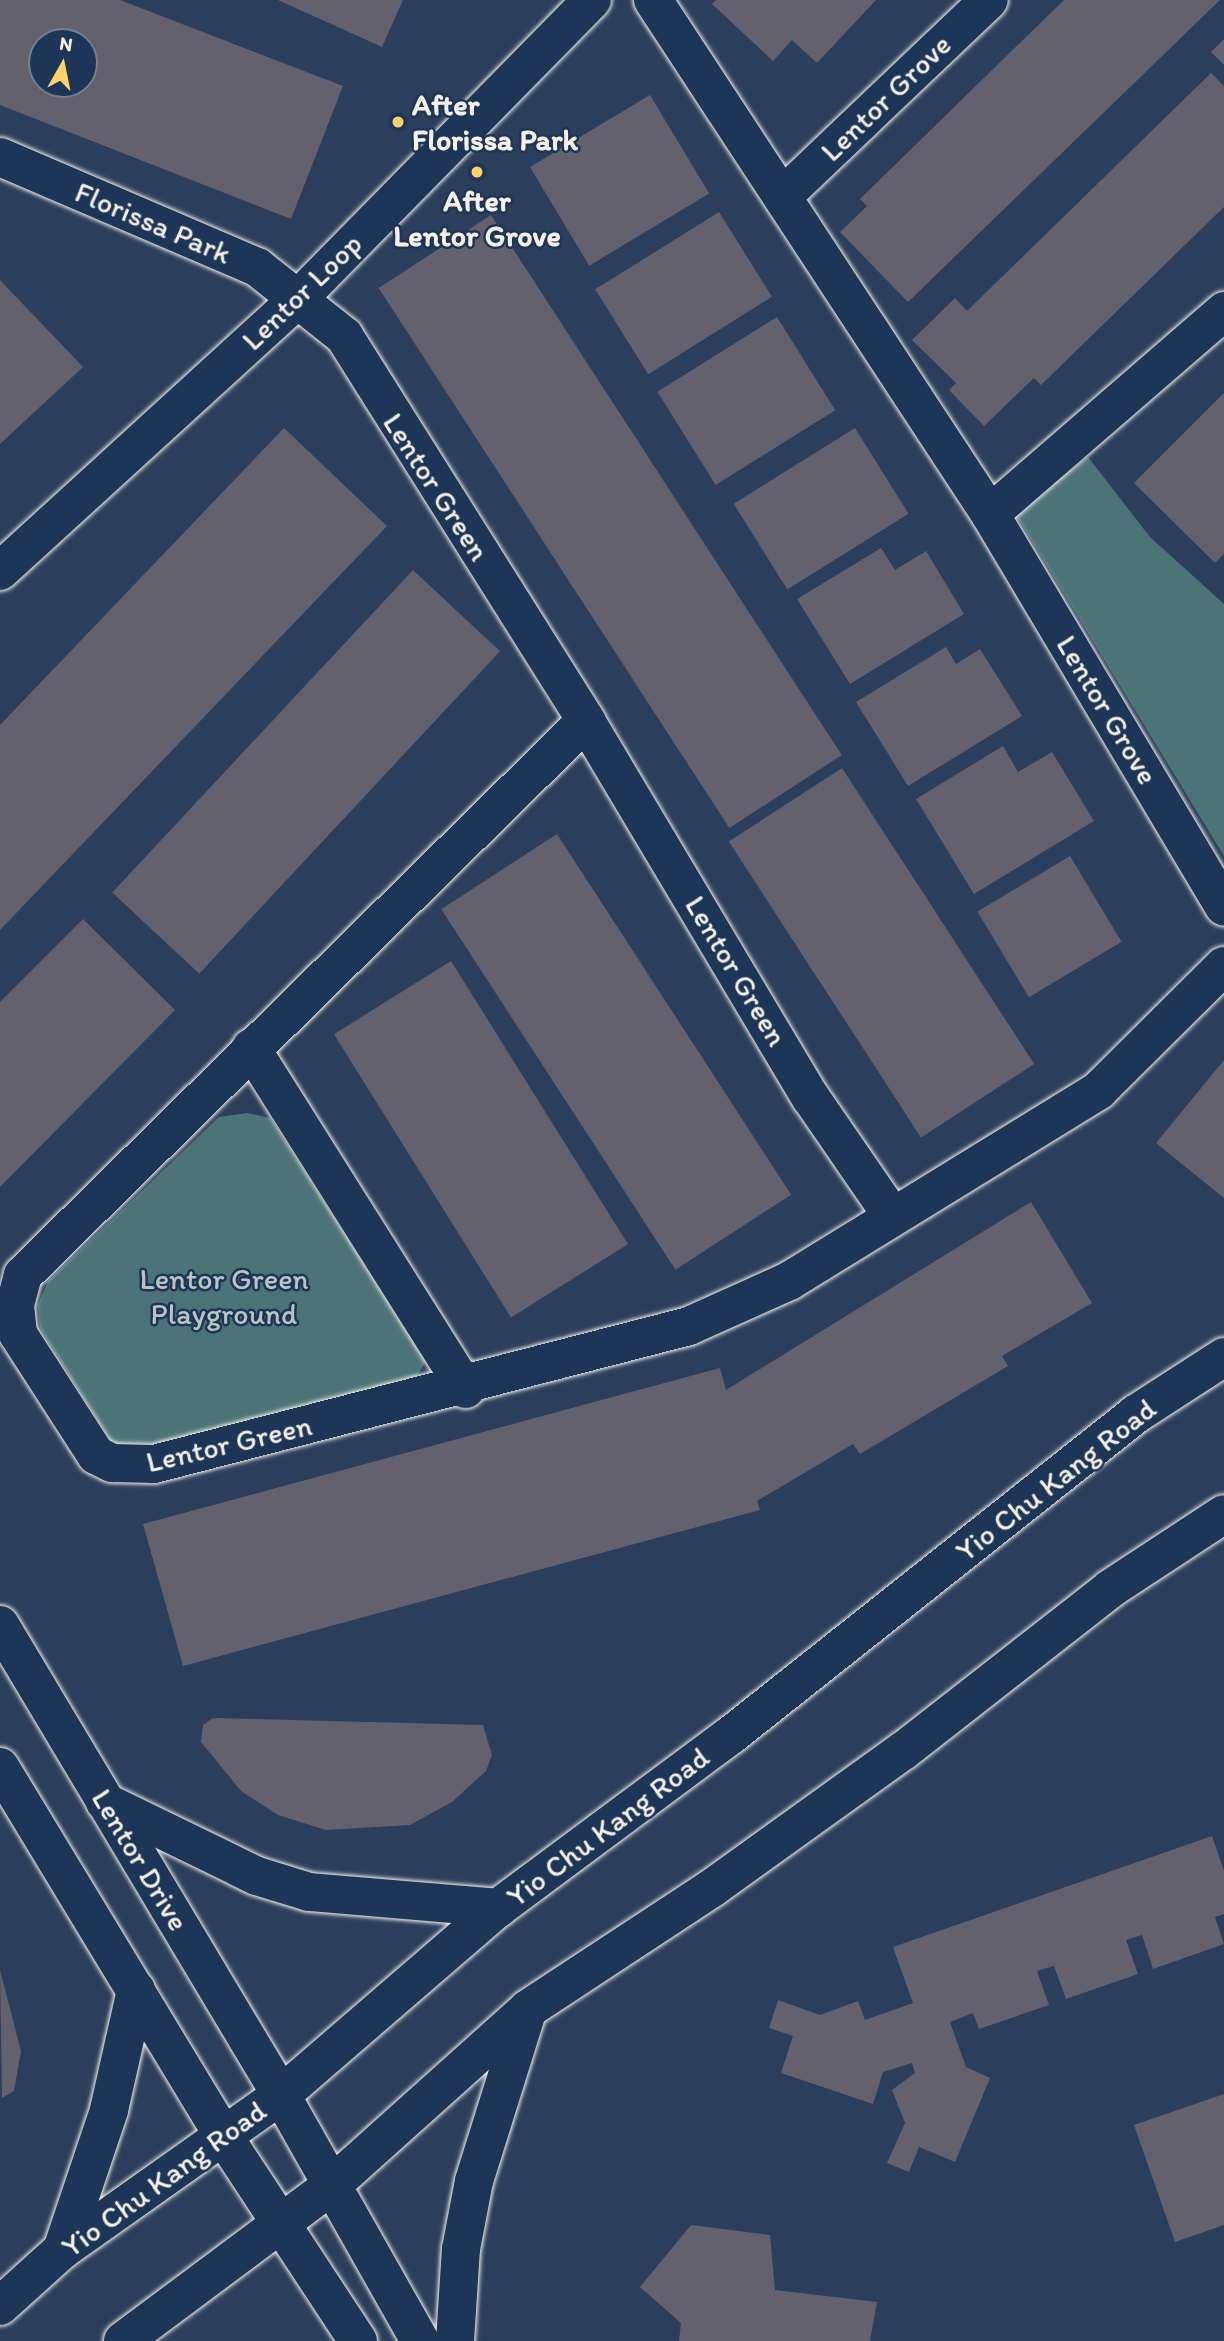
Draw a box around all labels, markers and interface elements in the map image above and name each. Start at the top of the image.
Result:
street label: Lentor Grove [813,27,959,169]
north arrow [28,28,98,98]
text: N [58,31,74,56]
place label: After Florissa Park [412,87,578,158]
marker: After Florissa Park [390,114,406,130]
marker: After Lentor Grove [469,164,485,180]
street label: Florissa Park [69,174,237,272]
place label: After Lentor Grove [393,183,561,254]
street label: Lentor Loop [234,226,370,358]
street label: Lentor Green [375,406,497,568]
street label: Lentor Grove [1048,629,1166,791]
street label: Lentor Green [677,889,795,1053]
park label: Lentor Green Playground [140,1261,308,1332]
street label: Yio Chu Kang Road [949,1391,1163,1569]
street label: Lentor Green [143,1407,315,1481]
street label: Yio Chu Kang Road [500,1739,716,1915]
street label: Lentor Drive [84,1783,196,1937]
street label: Yio Chu Kang Road [55,2093,273,2265]

